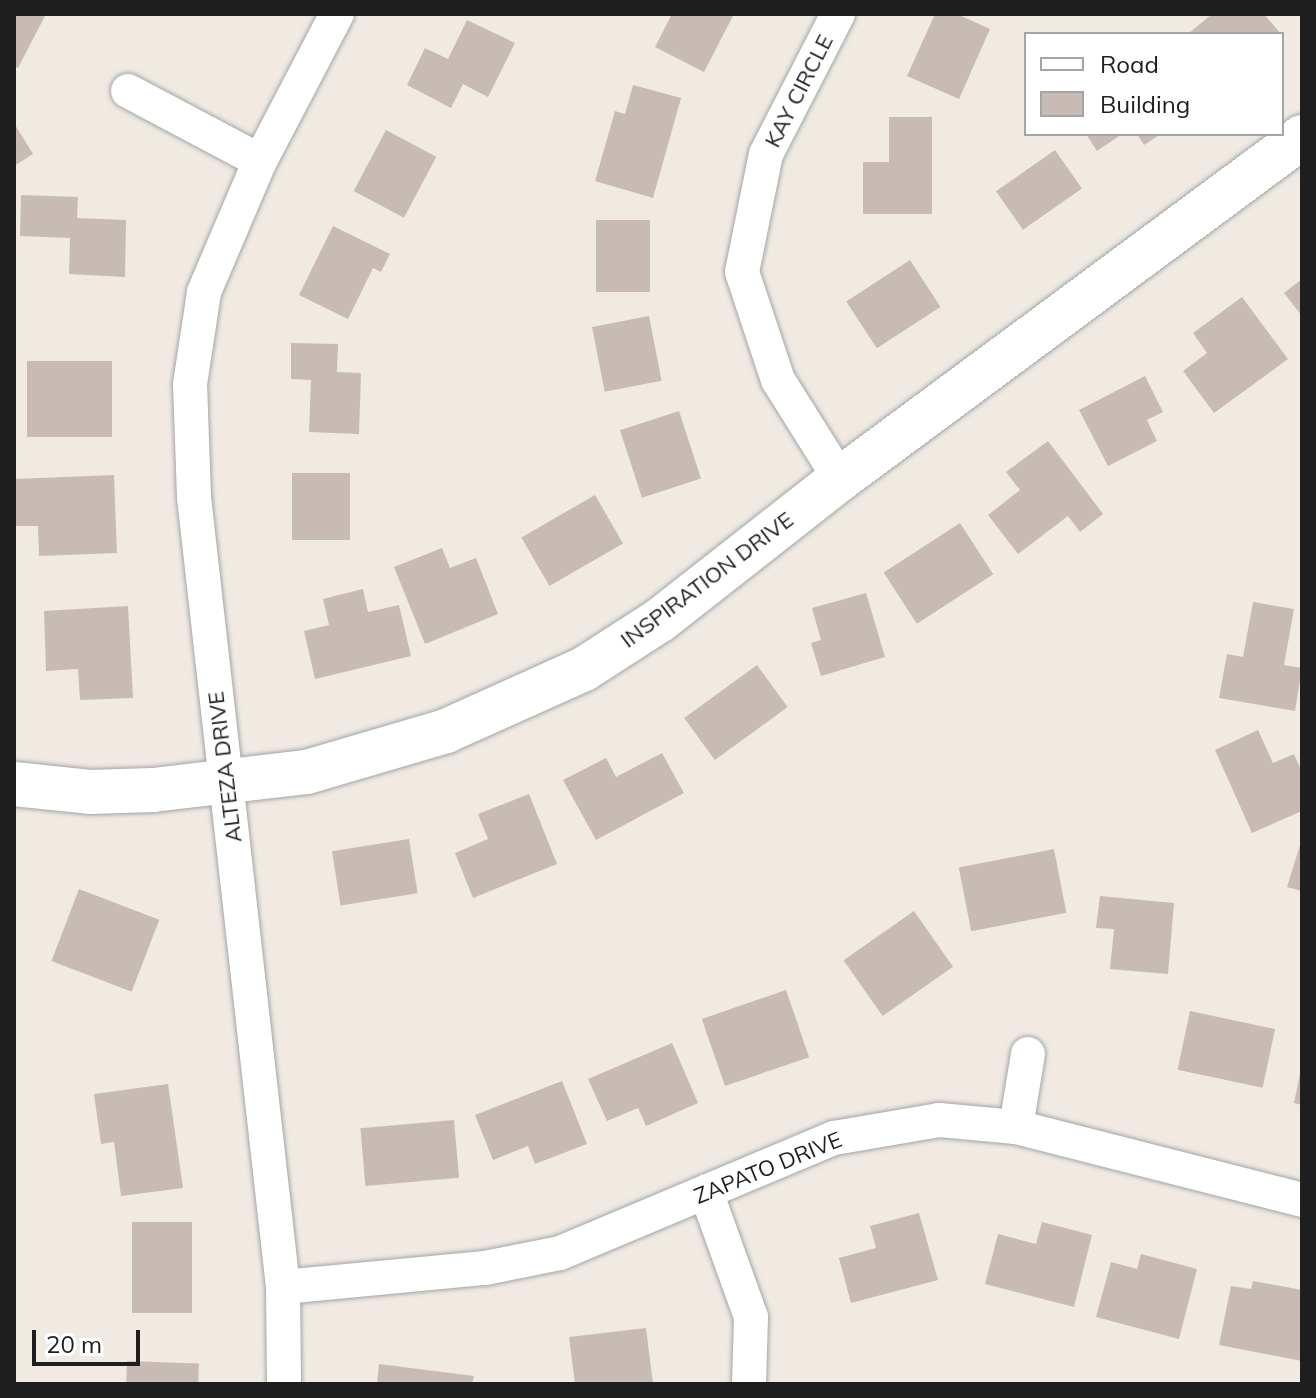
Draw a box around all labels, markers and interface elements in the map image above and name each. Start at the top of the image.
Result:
street label: KAY CIRCLE [759,30,839,152]
legend [1024,32,1284,136]
text: Road [1100,49,1159,79]
text: Building [1100,89,1190,119]
street label: INSPIRATION DRIVE [616,507,798,653]
street label: ALTEZA DRIVE [203,690,247,844]
street label: ZAPATO DRIVE [690,1126,846,1210]
scale bar [36,1314,144,1364]
text: 20 m [46,1329,102,1359]

